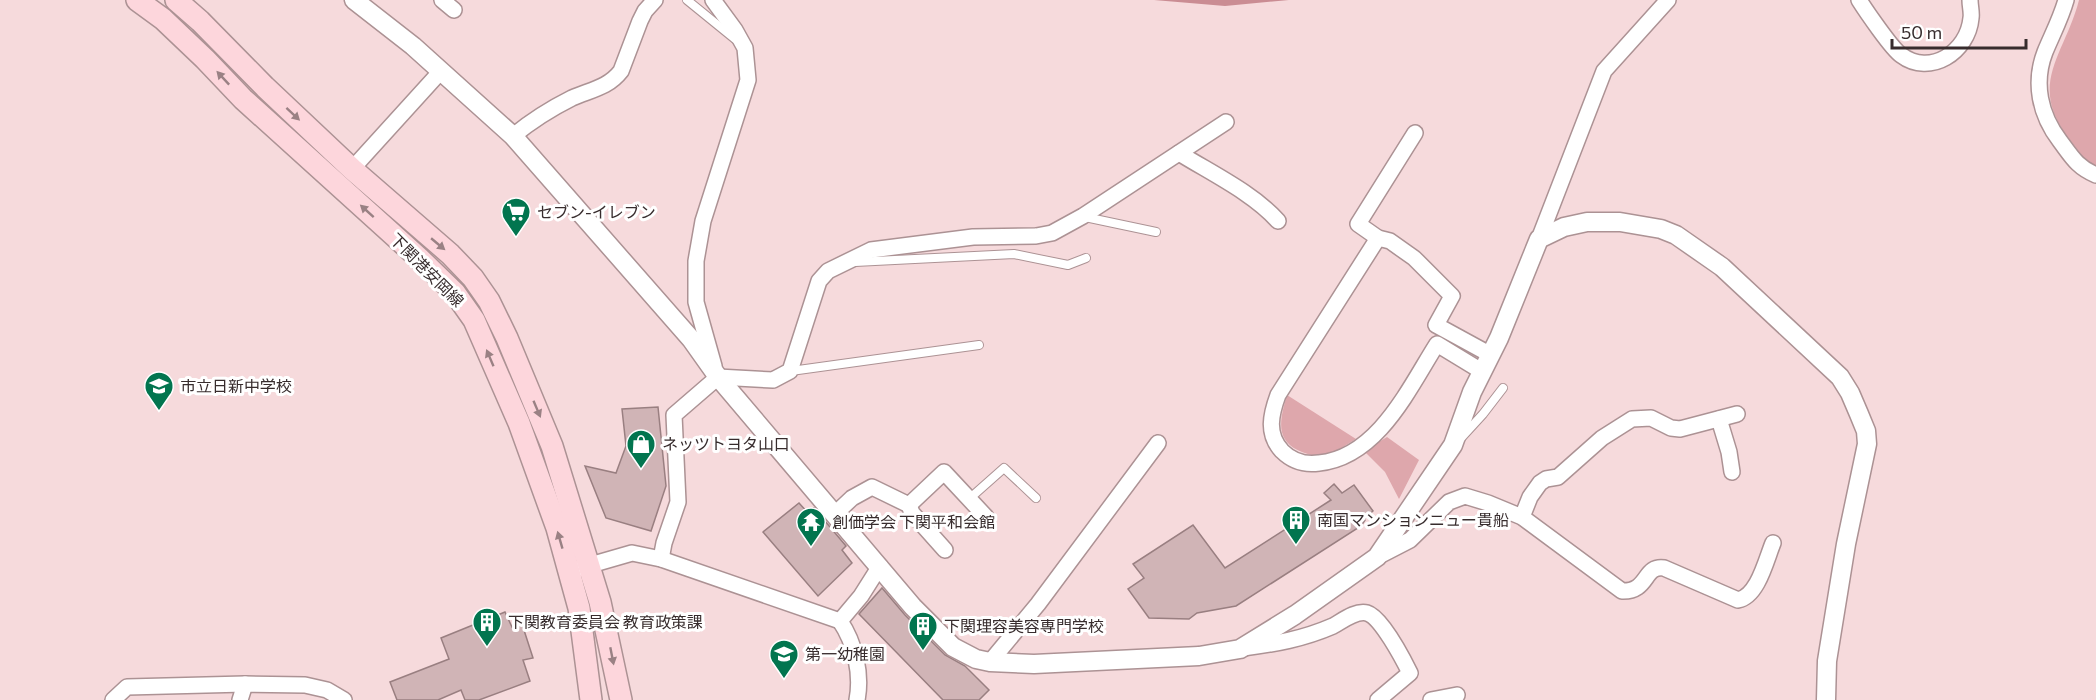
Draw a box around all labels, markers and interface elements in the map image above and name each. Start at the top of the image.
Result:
scale bar [1892,12,2026,50]
text: 50 m [1901,21,1942,43]
one-way arrow [217,72,231,86]
one-way arrow [286,107,301,121]
supermarket icon: セブン-イレブン [500,196,532,238]
place label: セブン-イレブン [537,202,656,221]
one-way arrow [359,204,374,218]
street label: 下関港安岡線 [387,229,468,310]
one-way arrow [430,238,446,251]
one-way arrow [485,349,494,367]
school or university icon: 市立日新中学校 [143,370,175,412]
place label: 市立日新中学校 [180,376,292,395]
one-way arrow [532,401,542,419]
shop icon: ネッツトヨタ山口 [625,428,657,470]
place label: ネッツトヨタ山口 [662,434,790,453]
building icon: 南国マンションニュー貴船 [1280,504,1312,546]
temple icon: 創価学会 下関平和会館 [795,506,827,548]
place label: 南国マンションニュー貴船 [1317,510,1509,529]
place label: 創価学会 下関平和会館 [832,512,995,531]
one-way arrow [555,531,565,549]
building icon: 下関教育委員会 教育政策課 [471,606,503,648]
building icon: 下関理容美容専門学校 [907,610,939,652]
place label: 下関教育委員会 教育政策課 [508,612,703,631]
place label: 下関理容美容専門学校 [944,616,1104,635]
school or university icon: 第一幼稚園 [768,638,800,680]
place label: 第一幼稚園 [805,644,885,663]
one-way arrow [608,647,617,666]

